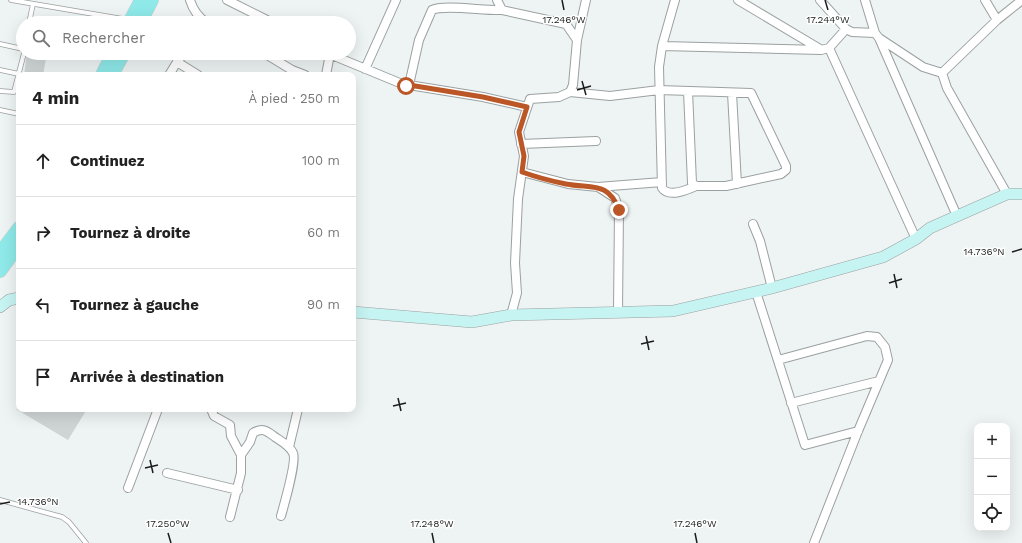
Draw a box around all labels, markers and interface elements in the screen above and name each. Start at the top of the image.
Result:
text: 17.246°W [542,14,586,25]
text: 17.244°W [806,14,850,25]
search box [16,16,356,60]
icon: search [30,27,52,49]
text: Rechercher [62,29,145,47]
route start [397,77,415,95]
text: 4 min [32,88,79,108]
text: À pied · 250 m [248,91,340,106]
icon: ahead [32,150,54,172]
text: Continuez [70,152,144,170]
text: 100 m [302,153,340,168]
route end [610,201,628,219]
icon: right [32,222,54,244]
text: Tournez à droite [70,224,190,242]
text: 60 m [307,225,340,240]
text: 14.736°N [963,246,1005,257]
icon: left [32,294,54,316]
text: Tournez à gauche [70,296,199,314]
text: 90 m [307,297,340,312]
icon: arrive [32,366,54,388]
text: Arrivée à destination [70,368,224,386]
map controls [974,423,1010,531]
button: + [974,423,1010,459]
button: − [974,459,1010,495]
button: locate [974,495,1010,531]
text: 14.736°N [17,496,59,507]
text: 17.250°W [146,518,190,529]
text: 17.248°W [410,518,454,529]
text: 17.246°W [673,518,717,529]

